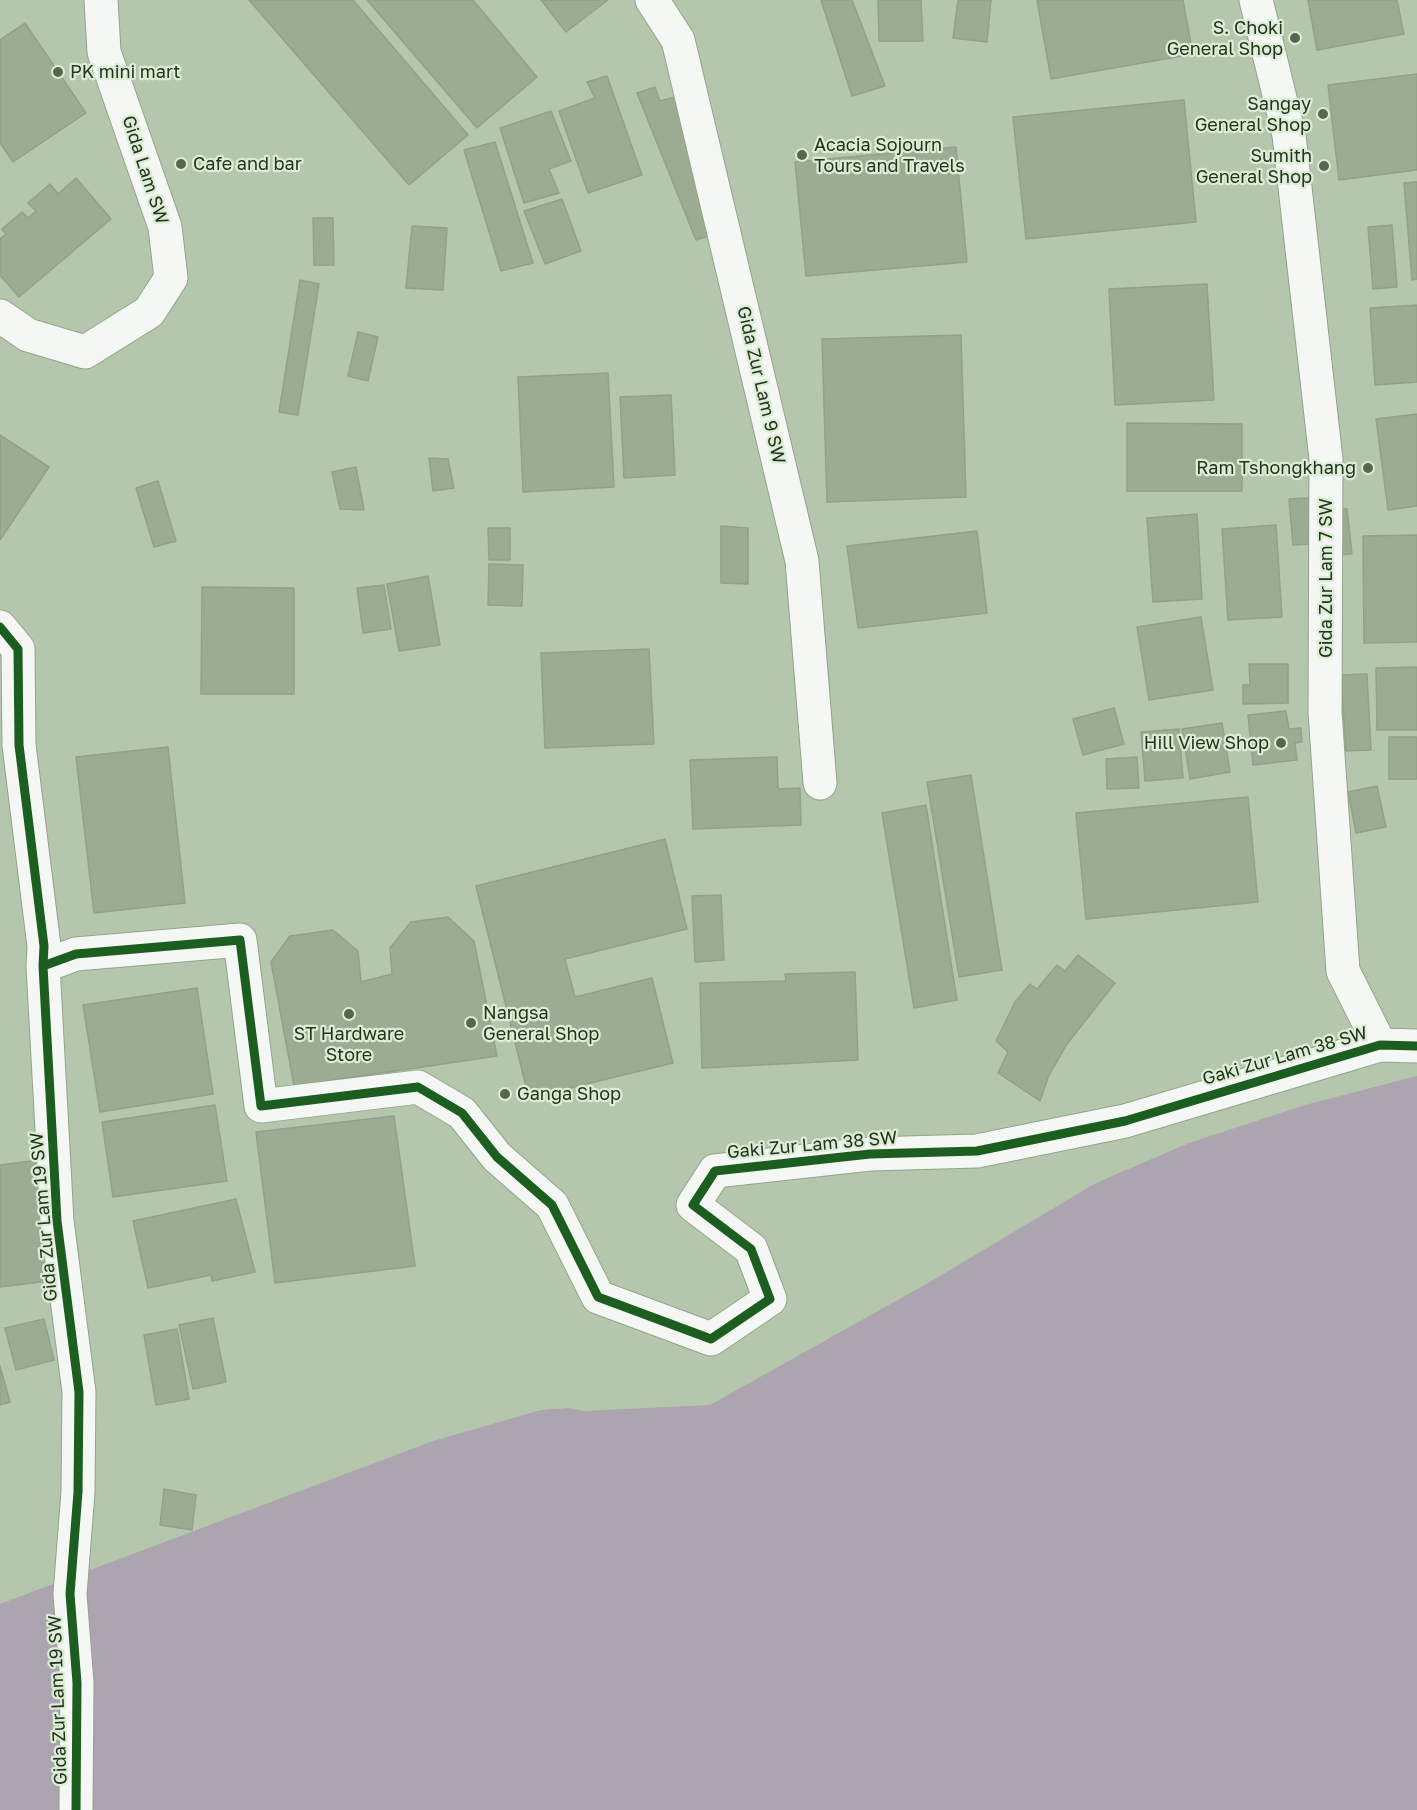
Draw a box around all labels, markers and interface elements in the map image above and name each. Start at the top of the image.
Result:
place label: S. Choki General Shop [1167,17,1283,60]
marker: S. Choki General Shop [1288,31,1302,45]
place label: PK mini mart [70,61,181,83]
marker: PK mini mart [51,65,65,79]
place label: Sangay General Shop [1195,93,1311,136]
marker: Sangay General Shop [1316,107,1330,121]
street label: Gida Lam SW [117,113,173,227]
place label: Acacia Sojourn Tours and Travels [814,134,965,176]
place label: Sumith General Shop [1196,145,1312,188]
marker: Acacia Sojourn Tours and Travels [795,148,809,162]
place label: Cafe and bar [193,153,302,175]
marker: Cafe and bar [174,157,188,171]
marker: Sumith General Shop [1317,159,1331,173]
street label: Gida Zur Lam 9 SW [732,304,790,466]
place label: Ram Tshongkhang [1196,457,1356,479]
marker: Ram Tshongkhang [1361,461,1375,475]
street label: Gida Zur Lam 7 SW [1315,498,1337,658]
place label: Hill View Shop [1144,732,1269,754]
marker: Hill View Shop [1274,736,1288,750]
place label: Nangsa General Shop [483,1002,599,1044]
marker: ST Hardware Store [342,1007,356,1021]
marker: Nangsa General Shop [464,1016,478,1030]
street label: Gaki Zur Lam 38 SW [1200,1022,1370,1090]
place label: ST Hardware Store [294,1023,404,1066]
place label: Ganga Shop [517,1083,621,1105]
marker: Ganga Shop [498,1087,512,1101]
street label: Gaki Zur Lam 38 SW [726,1127,898,1163]
street label: Gida Zur Lam 19 SW [26,1131,62,1303]
street label: Gida Zur Lam 19 SW [44,1615,72,1785]

